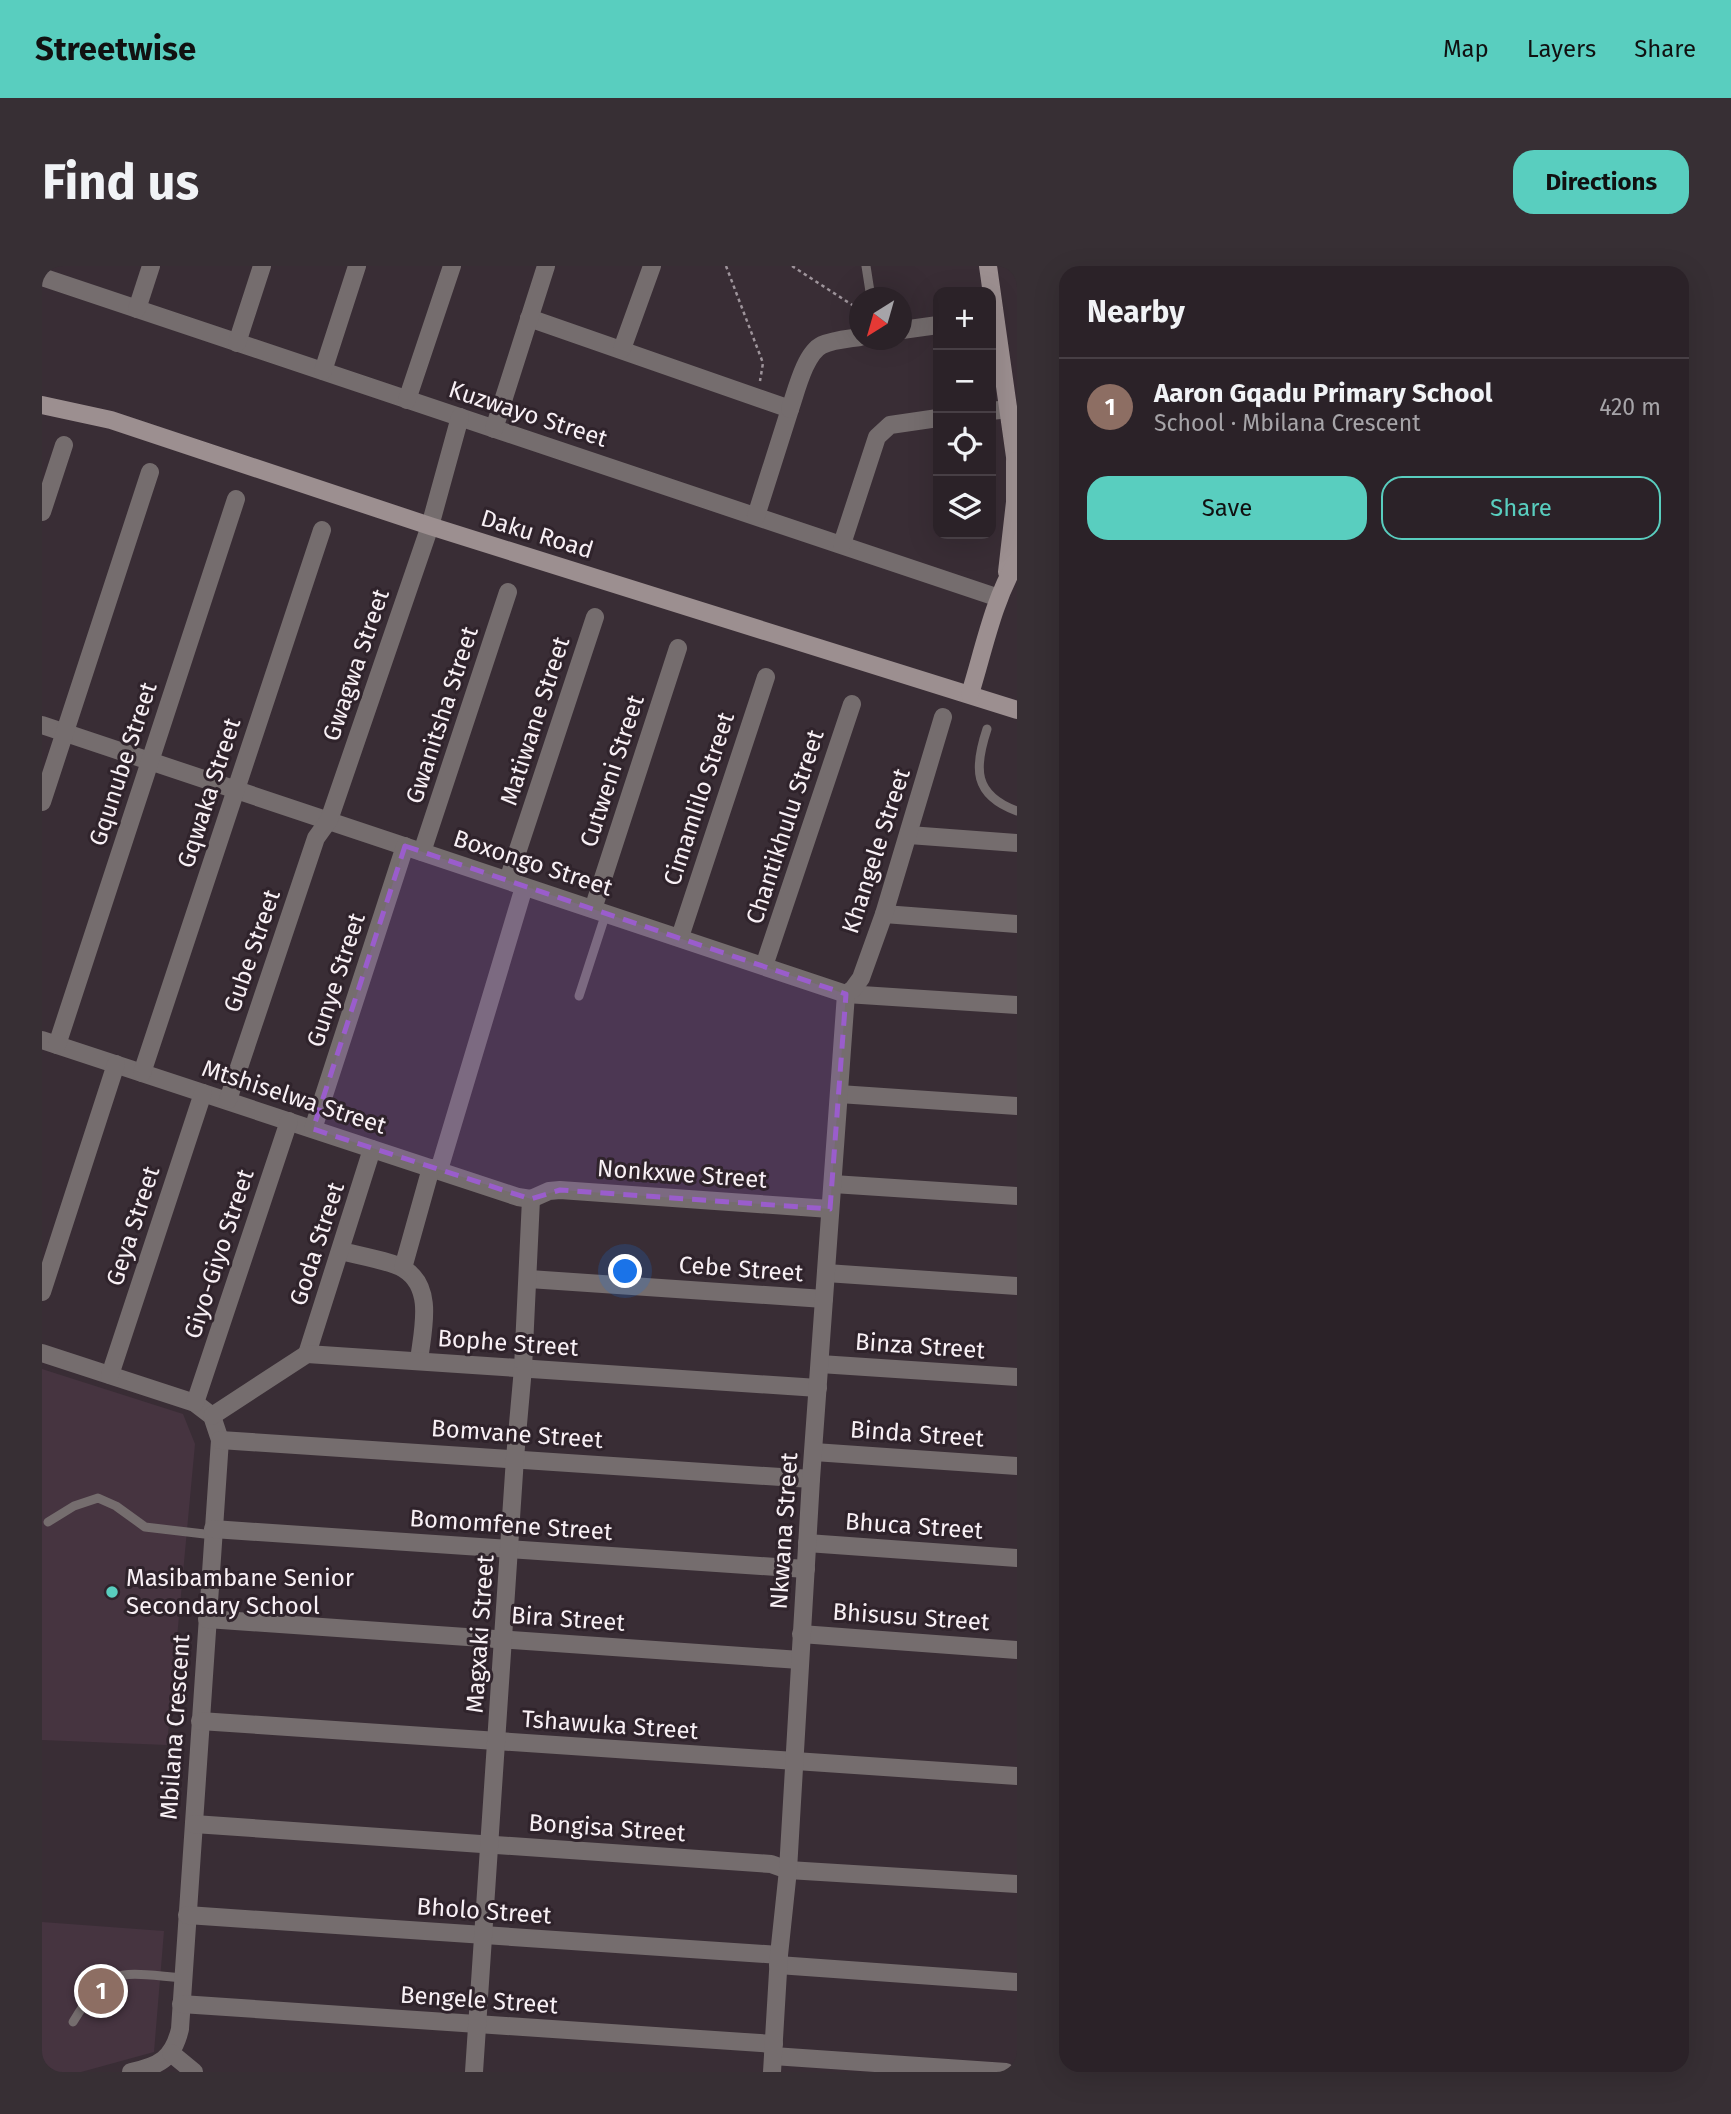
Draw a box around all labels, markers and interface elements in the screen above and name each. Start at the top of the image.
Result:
text: Streetwise [35,29,196,69]
text: Map [1443,35,1489,63]
text: Layers [1527,35,1596,63]
text: Share [1634,35,1696,63]
button: Directions [1513,150,1689,214]
text: Find us [42,153,199,212]
north arrow [849,287,912,350]
map controls [933,287,996,539]
button: + [933,287,996,350]
text: Nearby [1087,294,1185,330]
button: − [933,350,996,413]
street label: Kuzwayo Street [445,375,611,453]
text: Aaron Gqadu Primary School [1154,378,1492,409]
text: 1 [1105,393,1115,421]
text: 420 m [1599,393,1661,421]
text: School · Mbilana Crescent [1154,409,1420,437]
button: locate [933,413,996,476]
button: layers [933,476,996,539]
button: Save [1087,476,1367,540]
button: Share [1381,476,1661,540]
street label: Daku Road [477,504,597,564]
street label: Gwagwa Street [317,585,395,745]
street label: Gwanitsha Street [400,623,484,807]
street label: Matiwane Street [495,633,576,809]
street label: Gqunube Street [83,678,163,849]
street label: Cutweni Street [574,691,650,851]
street label: Cimamlilo Street [658,708,740,889]
street label: Gqwaka Street [172,714,247,871]
street label: Chantikhulu Street [740,726,830,928]
street label: Khangele Street [836,765,916,937]
street label: Boxongo Street [450,824,616,902]
street label: Gube Street [218,886,286,1016]
street label: Gunye Street [301,909,371,1051]
street label: Mtshiselwa Street [198,1054,390,1140]
street label: Nonkxwe Street [596,1154,768,1194]
street label: Geya Street [101,1162,166,1289]
street label: Giyo-Giyo Street [178,1165,260,1342]
street label: Goda Street [284,1178,350,1309]
street label: Cebe Street [678,1251,805,1287]
your location [608,1254,642,1288]
street label: Bophe Street [436,1324,580,1362]
street label: Binza Street [854,1327,986,1365]
street label: Bomvane Street [430,1414,604,1454]
street label: Binda Street [849,1415,985,1453]
street label: Nkwana Street [765,1451,803,1610]
street label: Bomomfene Street [409,1504,614,1546]
street label: Bhuca Street [844,1507,984,1545]
street label: Magxaki Street [460,1553,500,1714]
place label: Masibambane Senior Secondary School [126,1564,355,1620]
marker: Masibambane Senior Secondary School [104,1584,120,1600]
street label: Bhisusu Street [832,1598,991,1636]
street label: Bira Street [510,1601,626,1637]
street label: Mbilana Crescent [155,1633,195,1821]
street label: Tshawuka Street [521,1705,700,1745]
street label: Bongisa Street [528,1809,687,1847]
street label: Bholo Street [416,1892,553,1930]
pin: 1 [78,1965,124,2017]
street label: Bengele Street [399,1981,559,2020]

